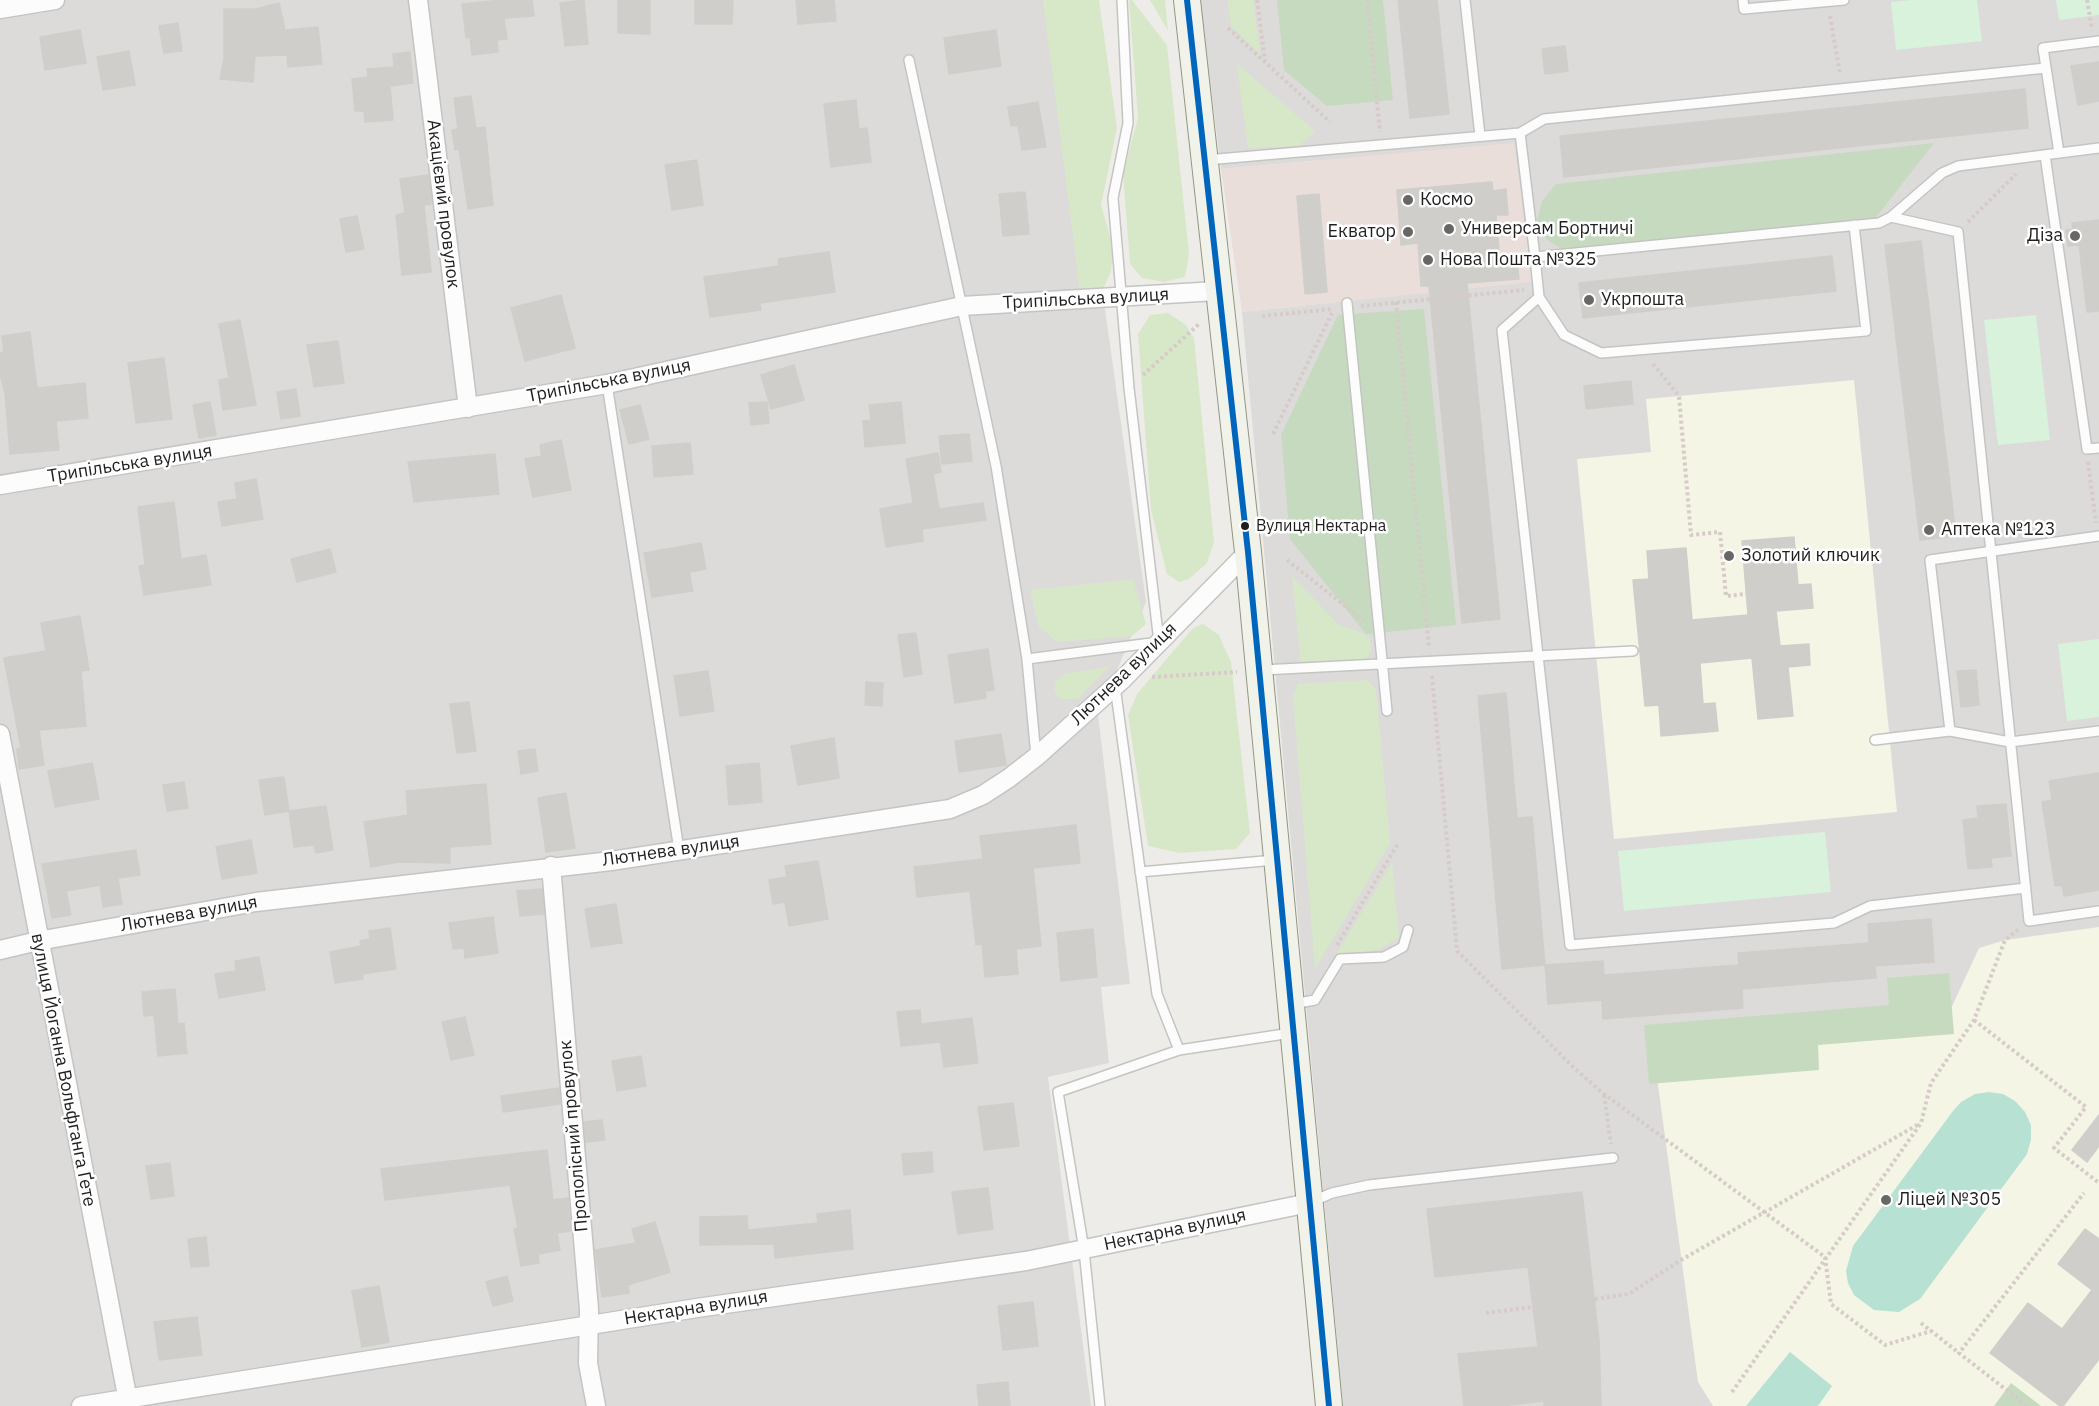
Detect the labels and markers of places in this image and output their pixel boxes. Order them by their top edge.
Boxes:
place label: Космо [1420,189,1473,211]
marker: Космо [1401,193,1415,207]
place label: Универсам Бортничі [1461,218,1634,240]
place label: Екватор [1328,221,1396,243]
marker: Универсам Бортничі [1442,222,1456,236]
marker: Екватор [1401,225,1415,239]
place label: Діза [2027,225,2063,247]
marker: Діза [2068,229,2082,243]
place label: Нова Пошта №325 [1440,249,1597,271]
marker: Нова Пошта №325 [1421,253,1435,267]
place label: Укрпошта [1601,289,1684,311]
marker: Укрпошта [1582,293,1596,307]
place label: Вулиця Нектарна [1256,516,1386,536]
place label: Аптека №123 [1941,519,2055,541]
marker: Вулиця Нектарна [1239,520,1251,532]
marker: Аптека №123 [1922,523,1936,537]
place label: Золотий ключик [1741,545,1880,567]
marker: Золотий ключик [1722,549,1736,563]
place label: Ліцей №305 [1898,1189,2001,1211]
marker: Ліцей №305 [1879,1193,1893,1207]

